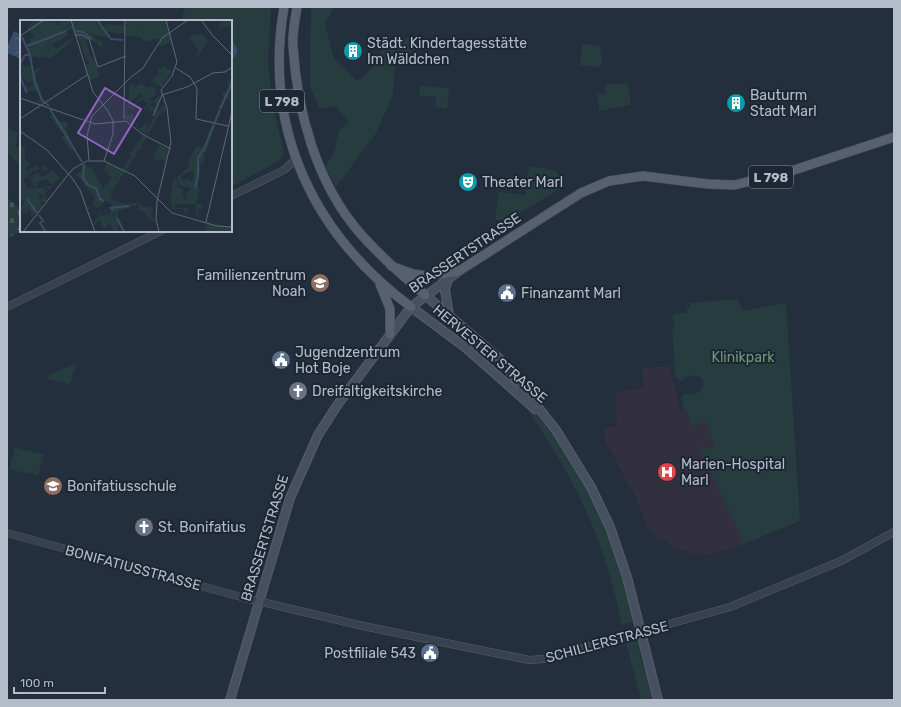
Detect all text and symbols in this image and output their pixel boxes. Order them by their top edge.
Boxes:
inset map [20,20,232,232]
place label: Städt. Kindertagesstätte Im Wäldchen [367,35,527,68]
building icon: Städt. Kindertagesstätte Im Wäldchen [342,40,364,62]
place label: Bauturm Stadt Marl [750,87,817,120]
road number: L 798 [260,90,304,112]
building icon: Bauturm Stadt Marl [725,92,747,114]
road number: L 798 [749,166,793,188]
theatre icon: Theater Marl [457,171,479,193]
place label: Theater Marl [482,174,563,191]
street label: BRASSERTSTRASSE [406,209,524,297]
place label: Familienzentrum Noah [197,267,306,300]
school or university icon: Familienzentrum Noah [309,272,331,294]
public building icon: Finanzamt Marl [496,282,518,304]
place label: Finanzamt Marl [521,285,621,302]
street label: HERVESTER STRASSE [429,301,551,407]
place label: Jugendzentrum Hot Boje [295,344,400,377]
public building icon: Jugendzentrum Hot Boje [270,349,292,371]
park label: Klinikpark [712,349,775,366]
church icon: Dreifaltigkeitskirche [287,380,309,402]
place label: Dreifaltigkeitskirche [312,383,442,400]
place label: Marien-Hospital Marl [681,456,785,489]
hospital icon: Marien-Hospital Marl [656,461,678,483]
street label: BRASSERTSTRASSE [238,473,292,603]
school or university icon: Bonifatiusschule [42,475,64,497]
place label: Bonifatiusschule [67,478,177,495]
church icon: St. Bonifatius [133,516,155,538]
place label: St. Bonifatius [158,519,246,536]
street label: BONIFATIUSSTRASSE [63,542,203,594]
street label: SCHILLERSTRASSE [544,617,670,667]
public building icon: Postfiliale 543 [419,642,441,664]
place label: Postfiliale 543 [324,645,416,662]
scale bar [14,669,105,695]
text: 100 m [20,676,54,690]

